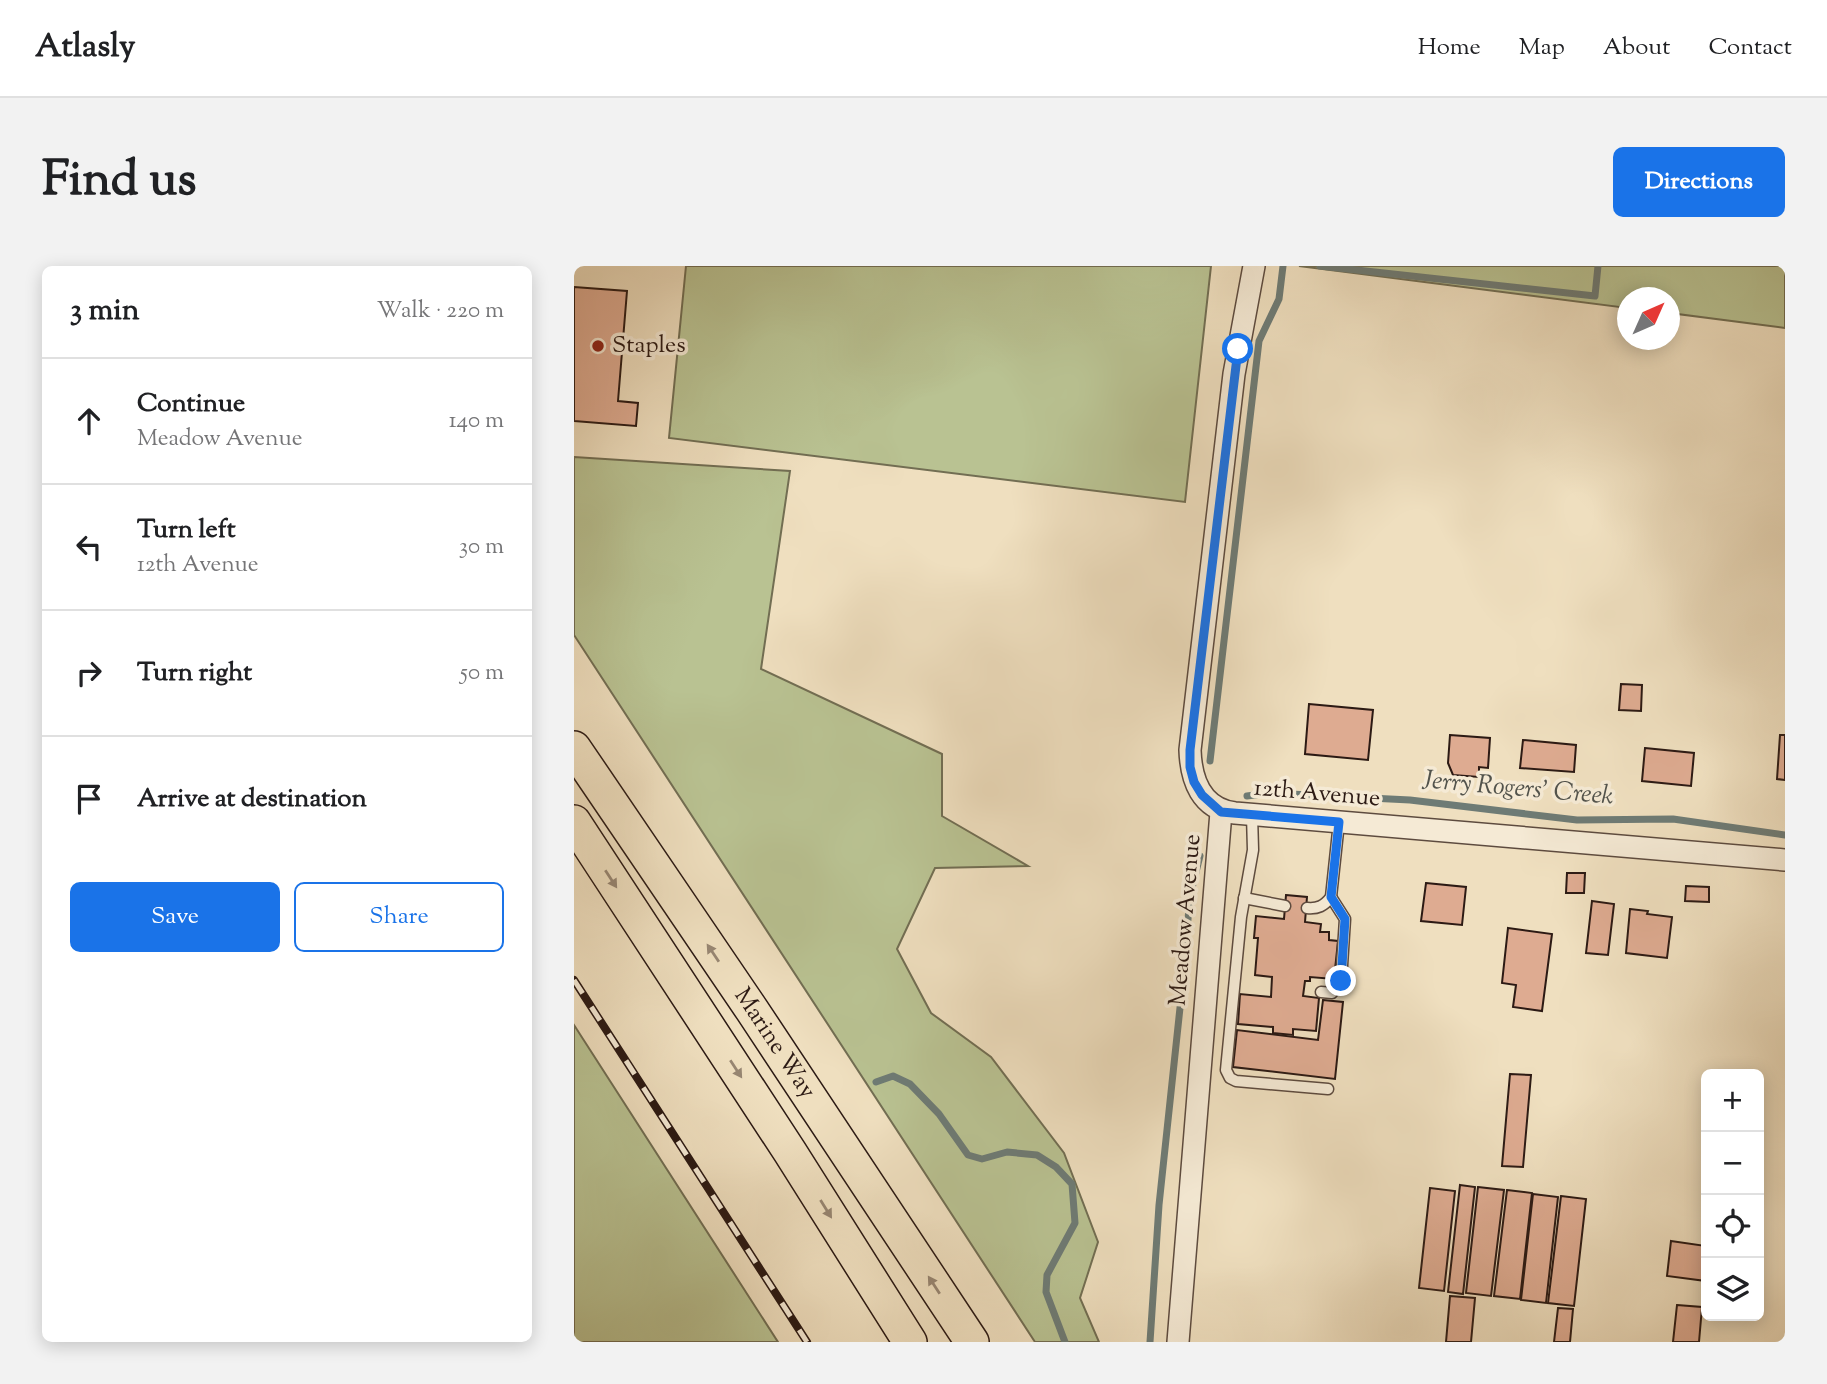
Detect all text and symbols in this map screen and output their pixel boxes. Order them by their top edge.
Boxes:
text: Atlasly [35,24,135,72]
text: Home [1418,31,1481,65]
text: Map [1519,31,1565,65]
text: About [1603,31,1670,65]
text: Contact [1708,31,1792,65]
text: Find us [42,147,196,217]
button: Directions [1613,147,1785,217]
north arrow [1617,287,1680,350]
text: 3 min [70,290,140,333]
text: Walk · 220 m [377,295,504,328]
place label: Staples [612,329,686,363]
route start [1222,333,1253,364]
marker: Staples [590,338,606,354]
text: Continue [137,386,245,423]
icon: ahead [70,402,108,440]
text: 140 m [449,405,504,438]
text: Meadow Avenue [137,423,302,456]
text: Turn left [137,512,236,549]
icon: left [70,528,108,566]
text: 30 m [459,531,504,564]
text: 12th Avenue [137,549,259,582]
icon: right [70,654,108,692]
text: Turn right [137,655,252,692]
text: 50 m [460,657,504,690]
water label: Jerry Rogers' Creek [1420,762,1615,816]
street label: 12th Avenue [1252,772,1382,816]
icon: arrive [70,780,108,818]
text: Arrive at destination [137,781,367,818]
street label: Meadow Avenue [1162,833,1210,1007]
one-way arrow [605,869,618,889]
button: Save [70,882,280,952]
button: Share [294,882,504,952]
one-way arrow [706,944,720,962]
route end [1325,965,1356,996]
street label: Marine Way [725,981,823,1106]
one-way arrow [729,1060,742,1079]
map controls [1701,1069,1764,1321]
button: + [1701,1069,1764,1132]
button: − [1701,1132,1764,1195]
button: locate [1701,1195,1764,1258]
one-way arrow [820,1200,833,1219]
button: layers [1701,1258,1764,1321]
one-way arrow [928,1275,941,1295]

